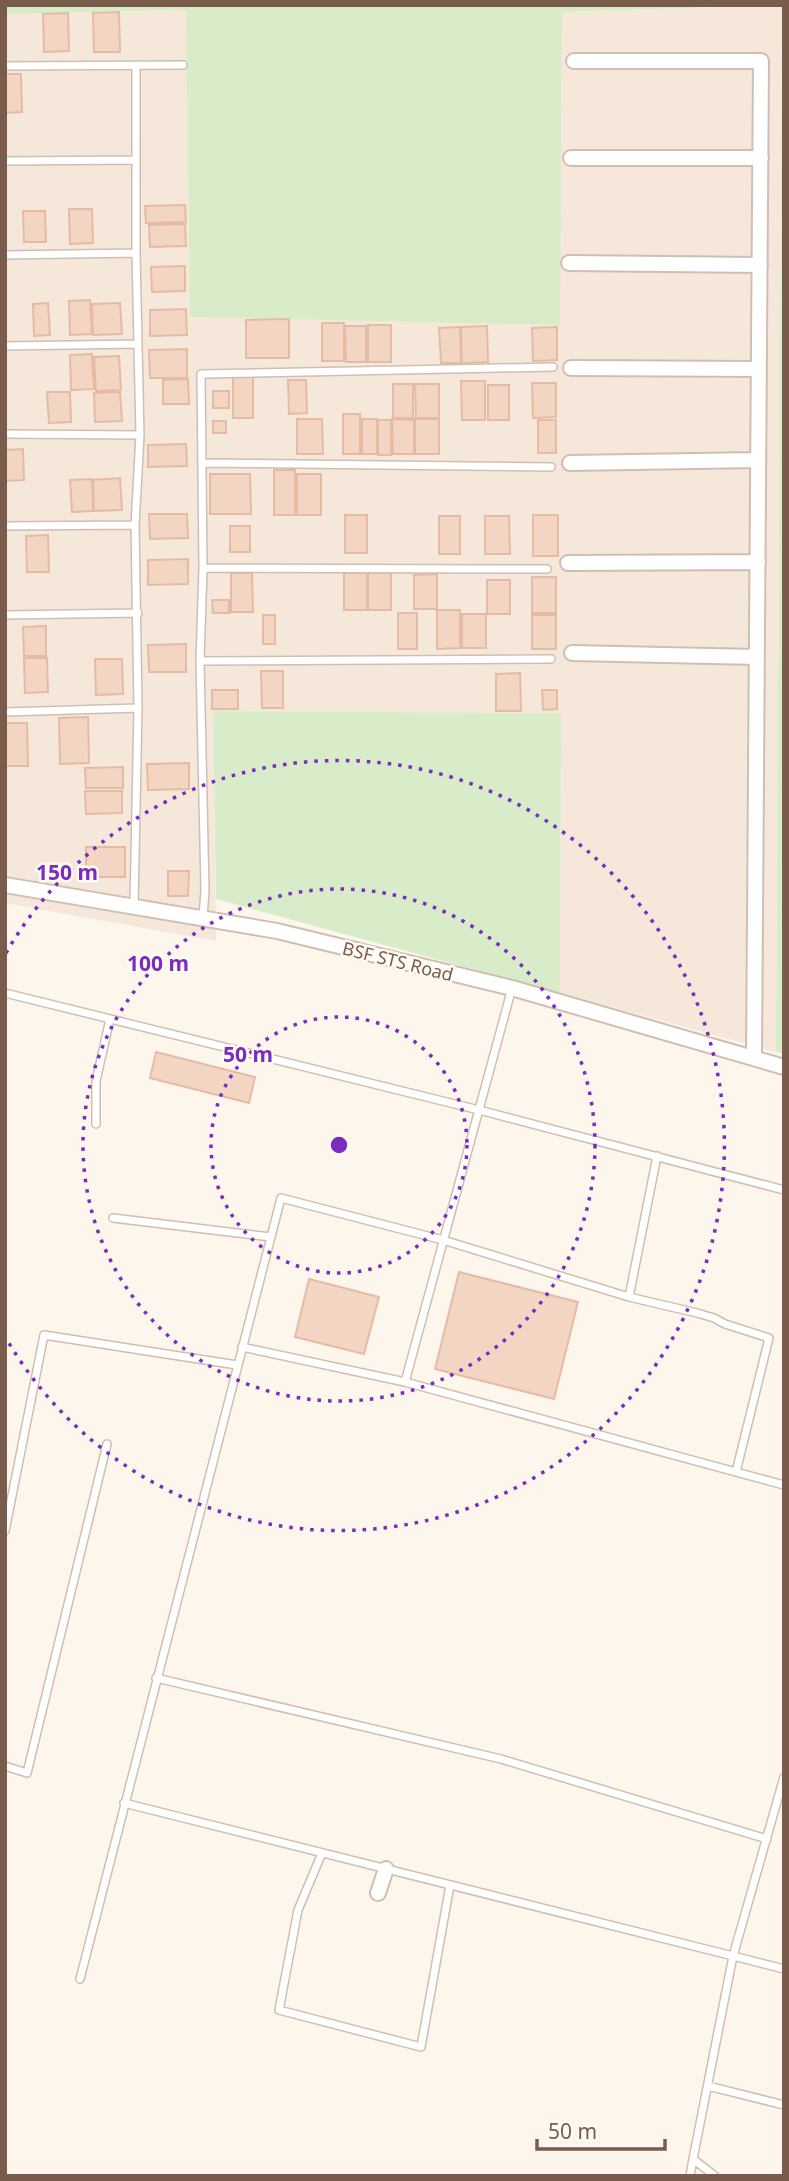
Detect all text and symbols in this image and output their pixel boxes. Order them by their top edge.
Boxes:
text: 150 m [36,858,98,886]
street label: BSF STS Road [340,936,456,986]
text: 100 m [127,949,189,977]
text: 50 m [223,1040,273,1068]
centre of rings [327,1133,351,1157]
scale bar [537,2108,665,2152]
text: 50 m [548,2117,597,2145]

